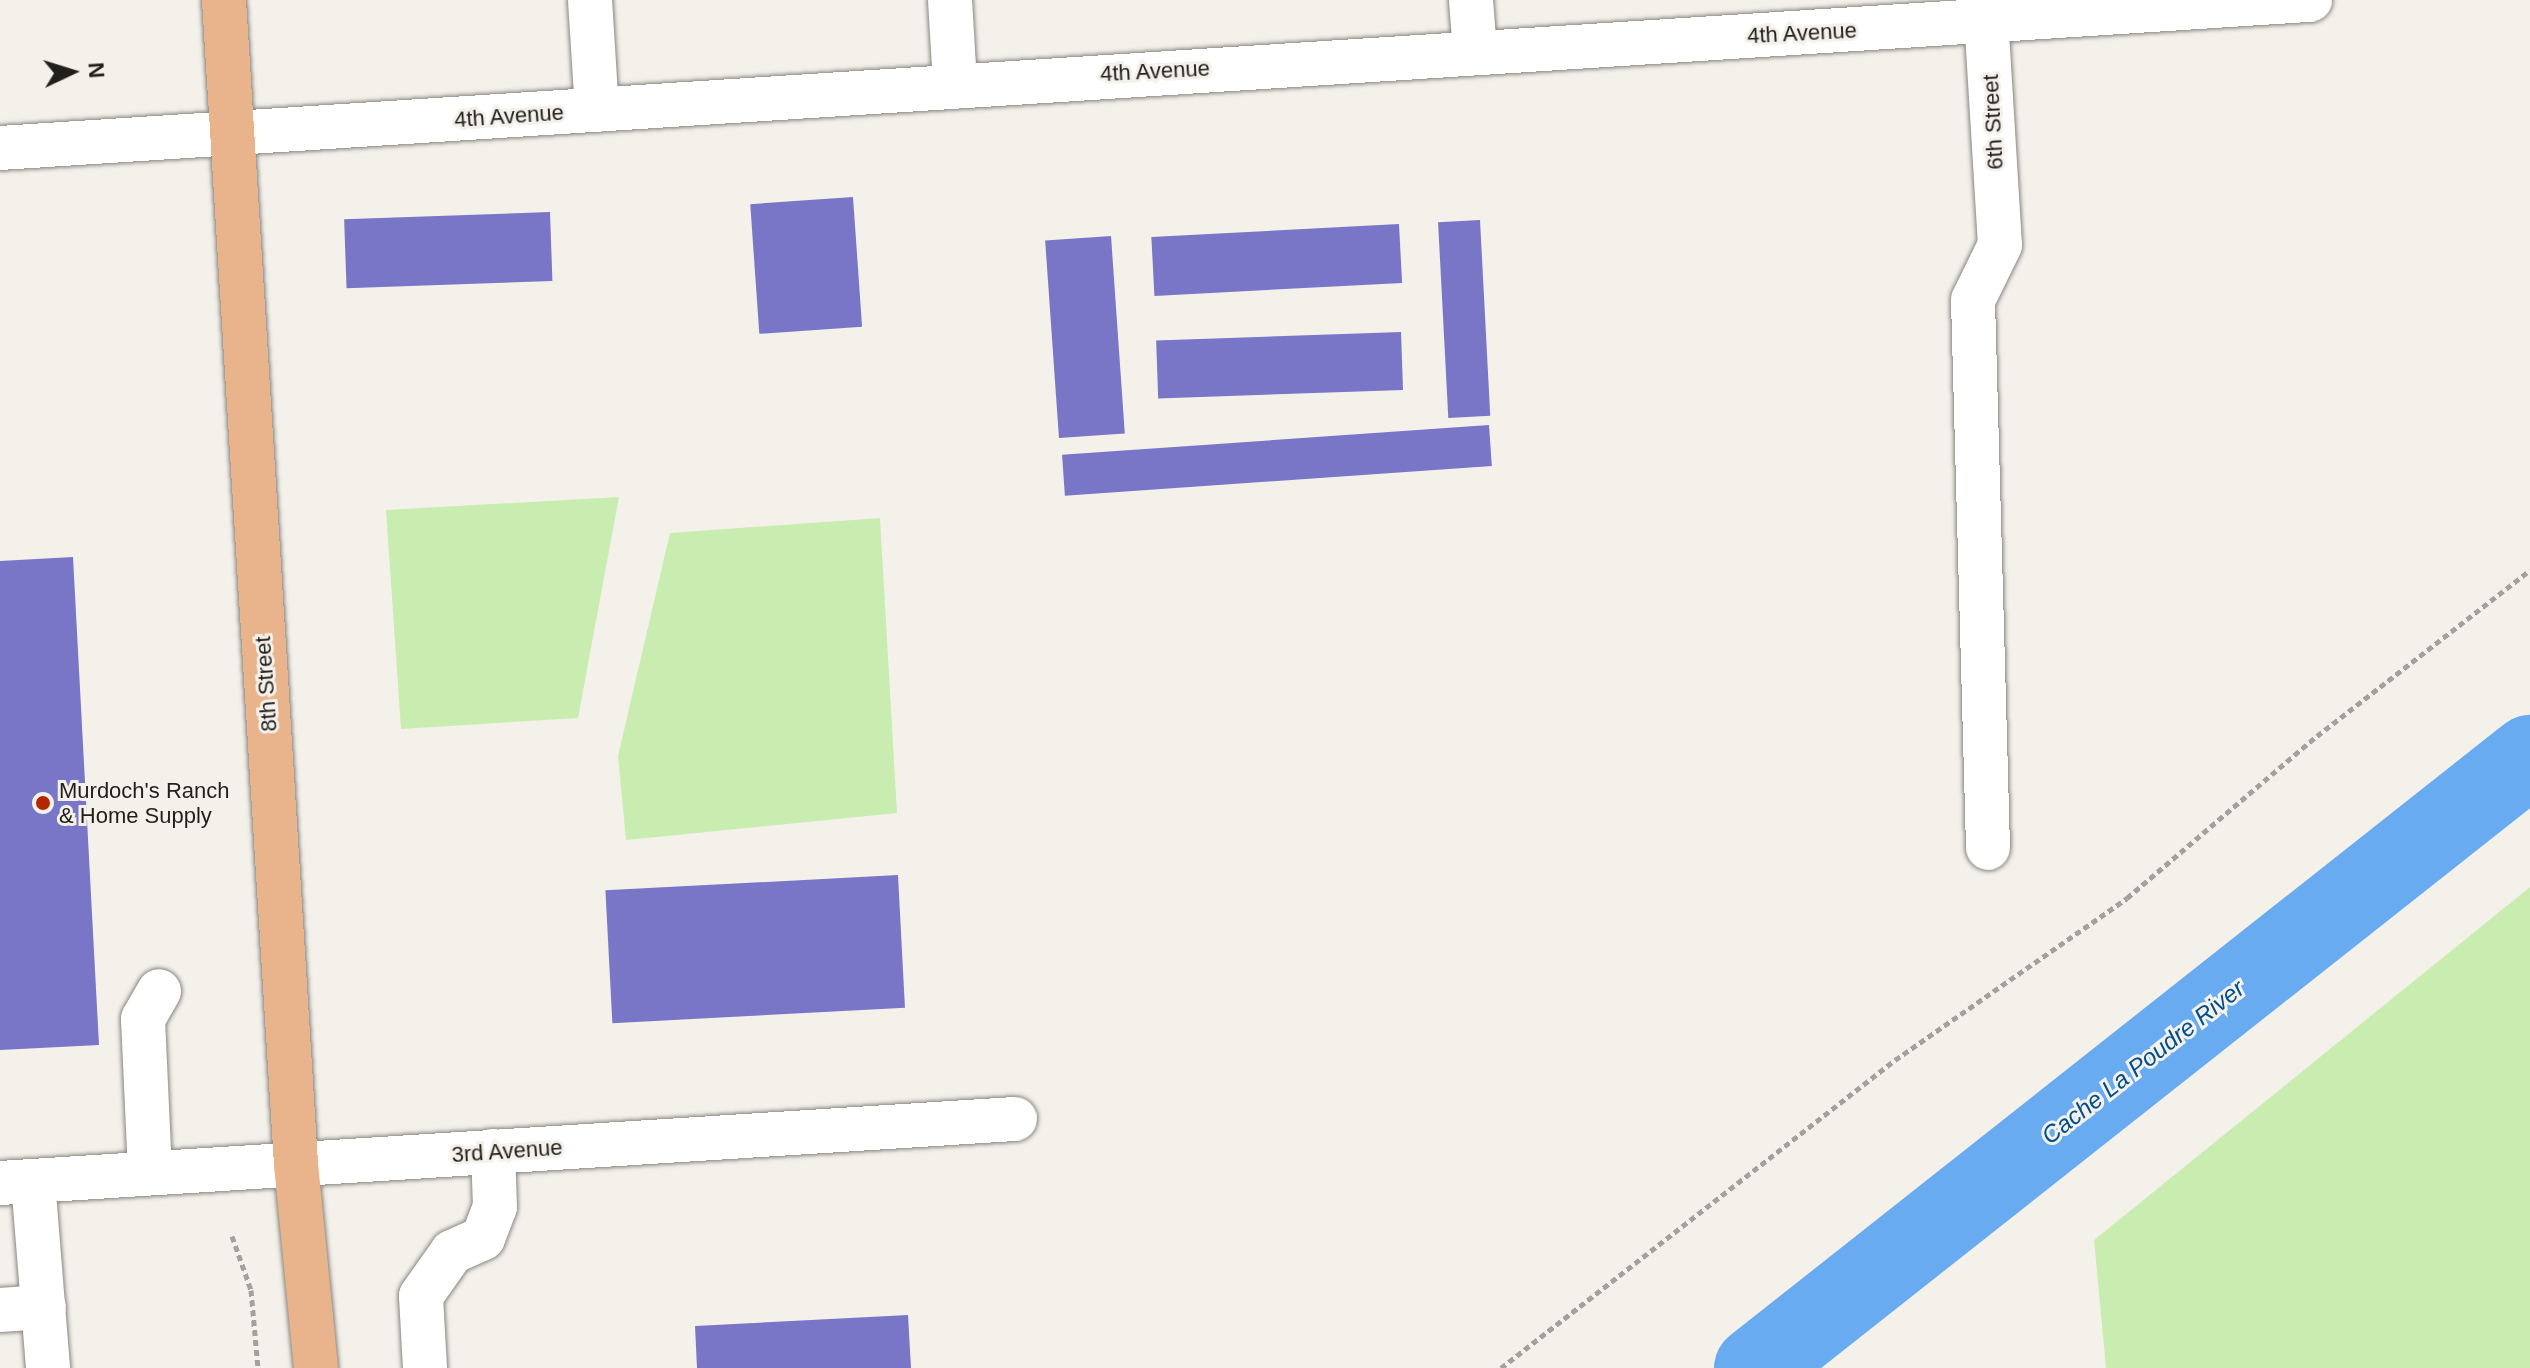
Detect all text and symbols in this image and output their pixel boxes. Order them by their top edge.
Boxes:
street label: 4th Avenue [1746,17,1858,49]
north arrow [32,32,112,112]
street label: 4th Avenue [1099,55,1211,87]
text: N [83,61,109,79]
street label: 6th Street [1977,74,2009,170]
street label: 4th Avenue [453,99,565,133]
street label: 8th Street [250,636,282,732]
place label: Murdoch's Ranch & Home Supply [59,777,230,828]
marker: Murdoch's Ranch & Home Supply [34,794,52,812]
water label: Cache La Poudre River [2036,974,2250,1150]
street label: 3rd Avenue [450,1134,564,1168]

